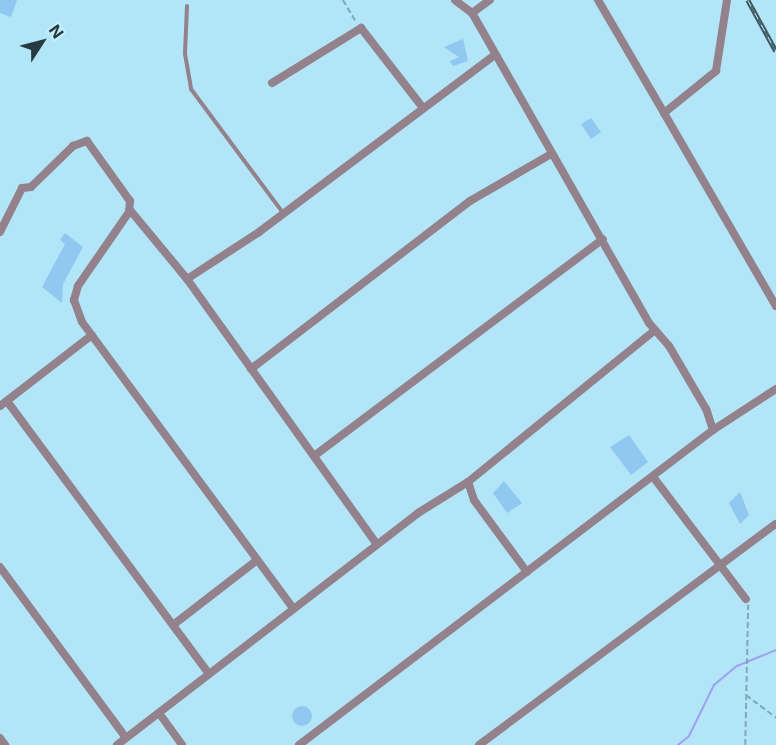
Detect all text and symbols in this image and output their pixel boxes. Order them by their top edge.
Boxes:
north arrow [12,12,72,72]
text: N [45,21,68,42]

